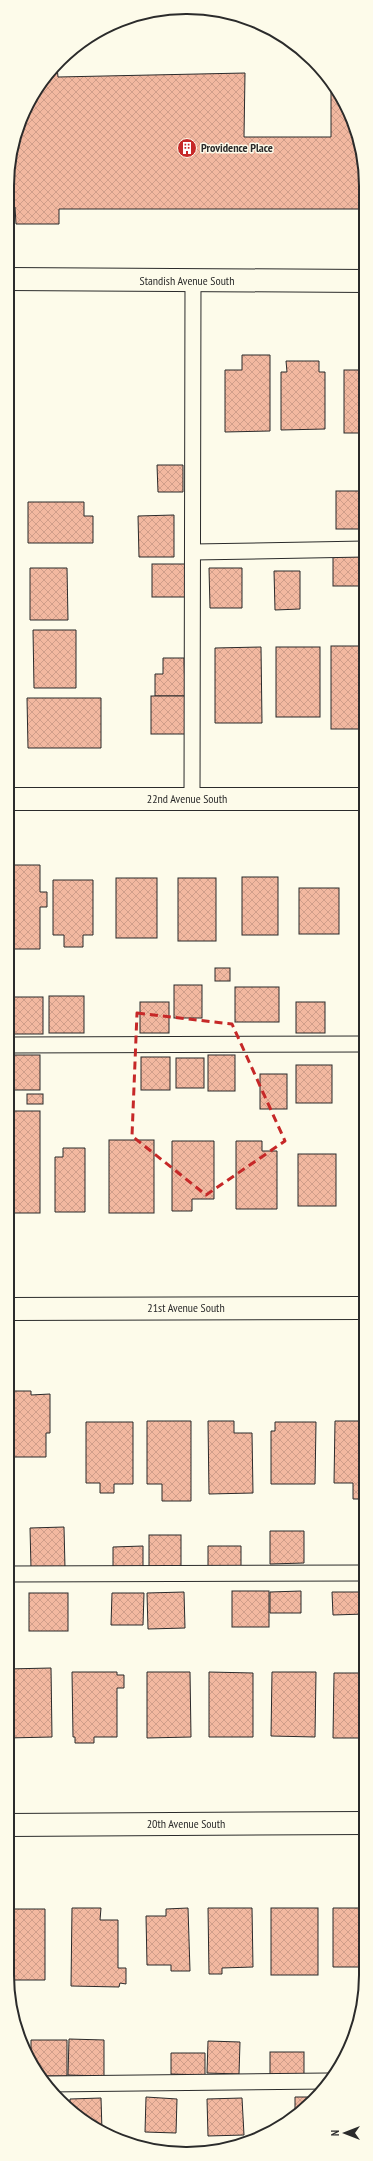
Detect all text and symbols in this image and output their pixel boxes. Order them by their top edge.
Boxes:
building icon: Providence Place [176,137,198,159]
place label: Providence Place [201,140,273,155]
street label: Standish Avenue South [140,273,234,288]
street label: 22nd Avenue South [147,791,227,806]
street label: 21st Avenue South [147,1300,225,1315]
street label: 20th Avenue South [147,1816,225,1831]
north arrow [325,2113,365,2153]
text: N [328,2130,342,2136]

